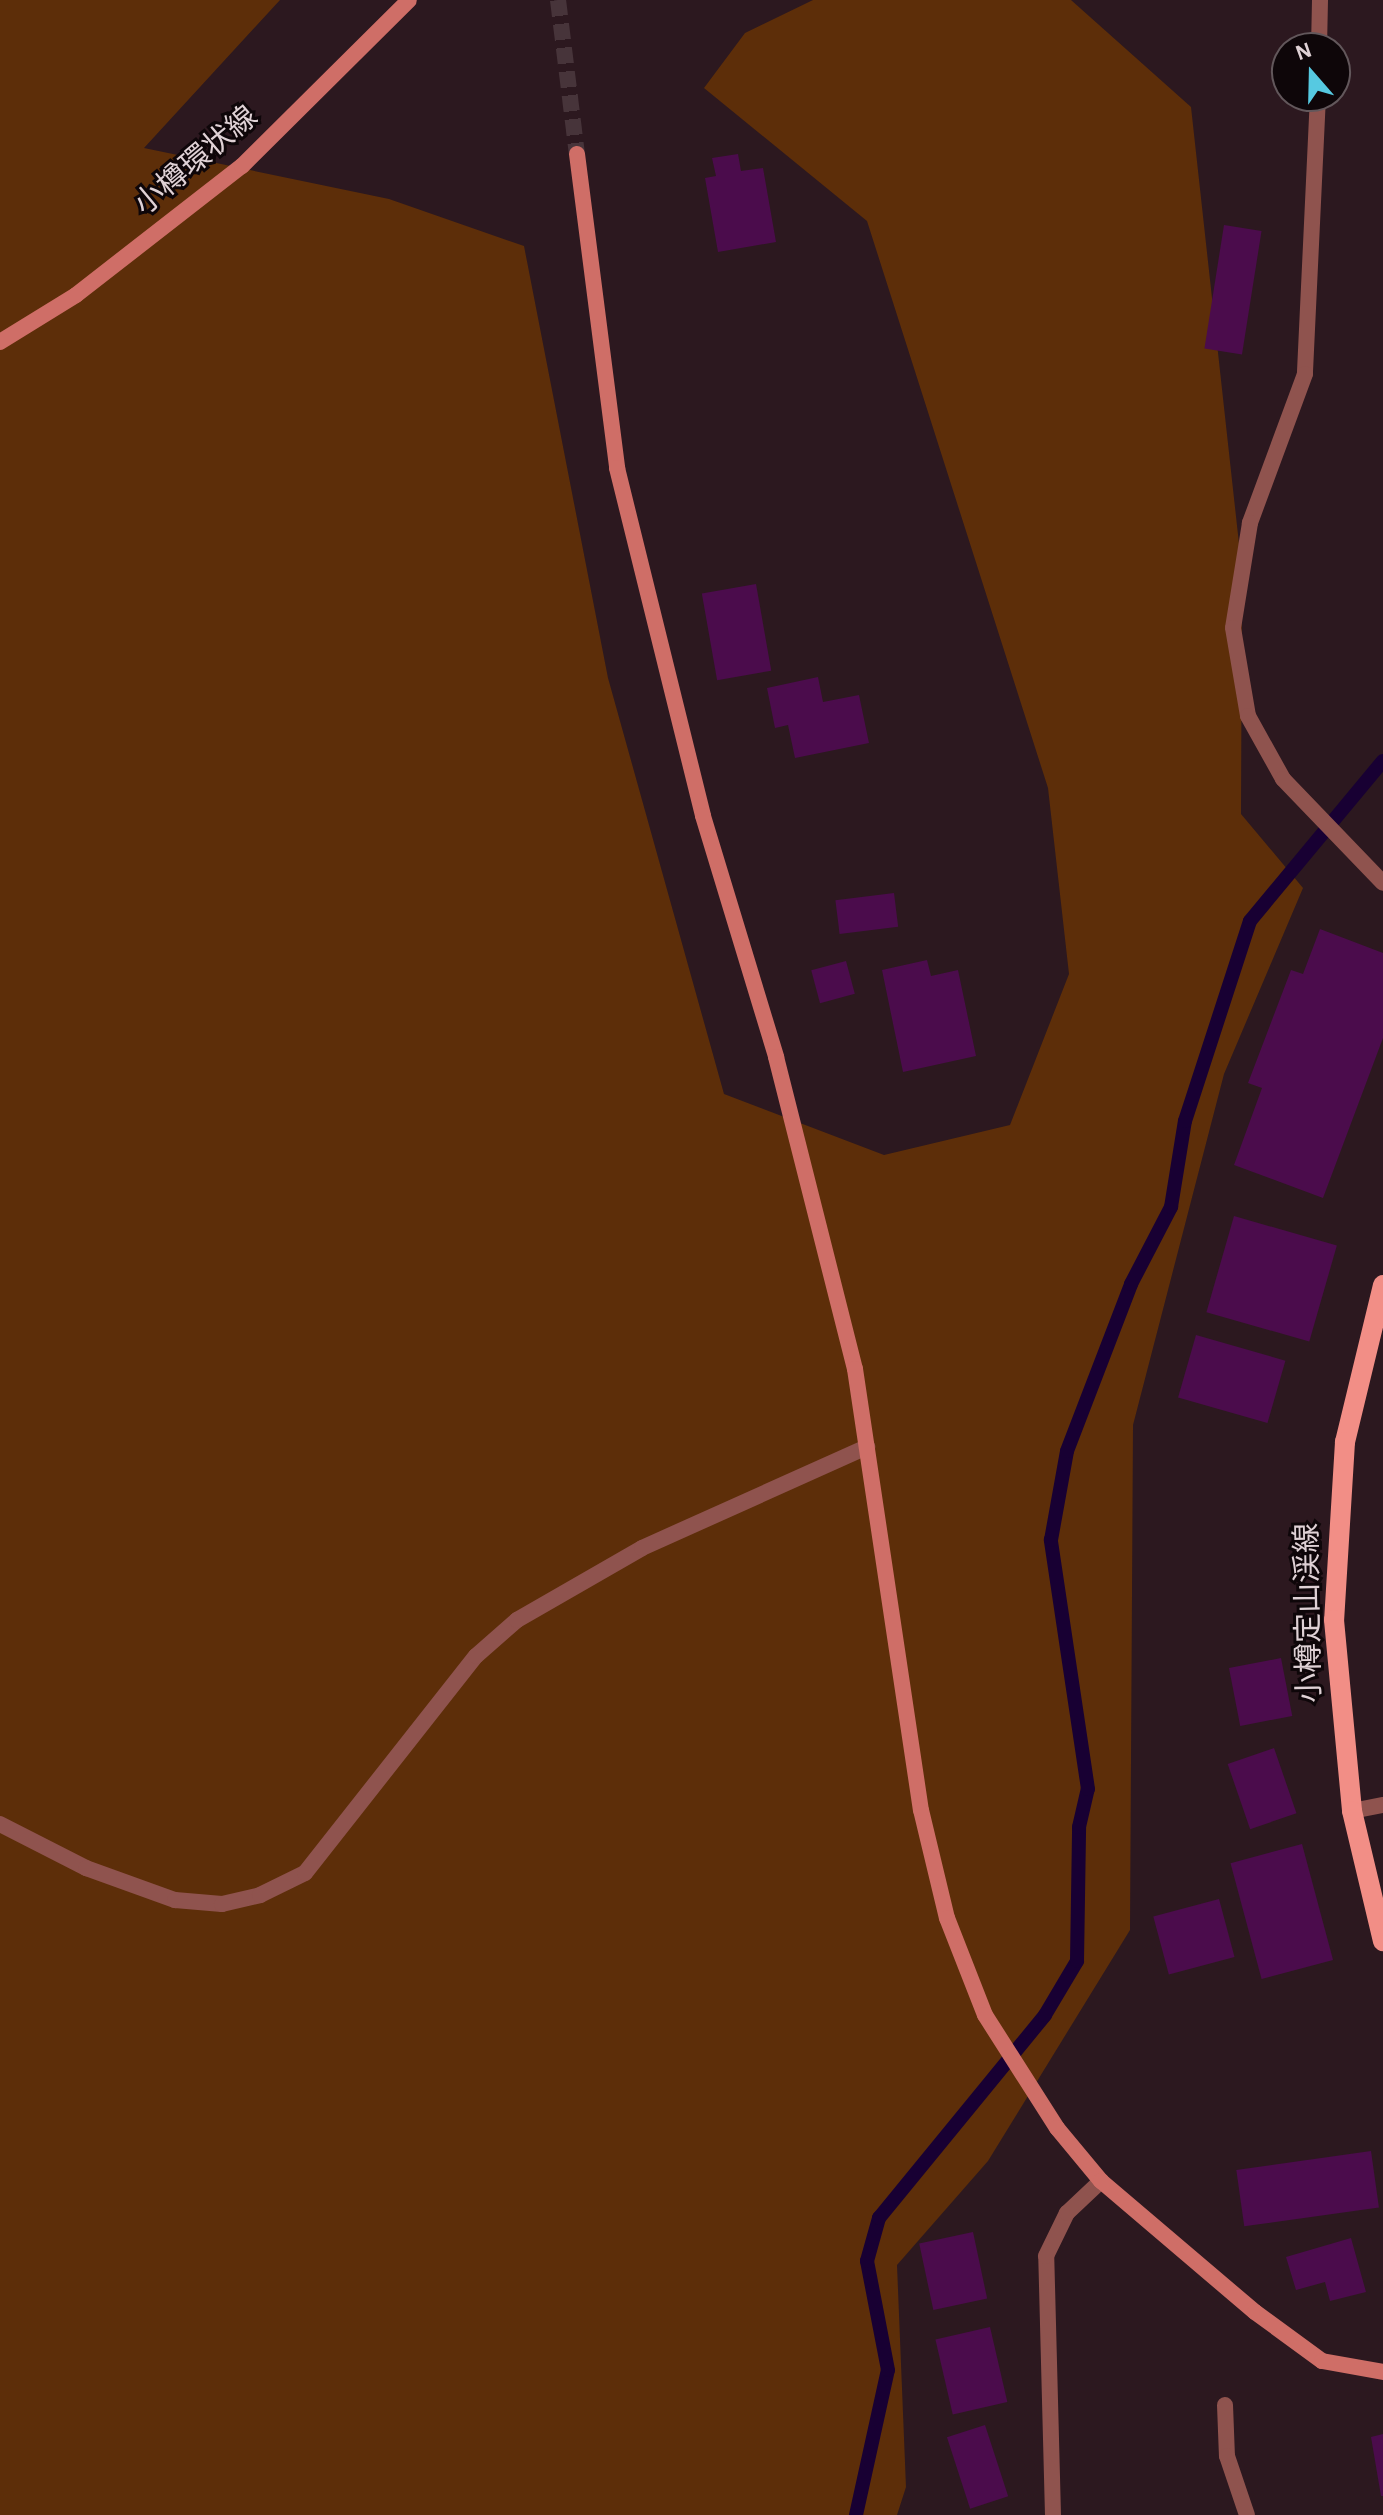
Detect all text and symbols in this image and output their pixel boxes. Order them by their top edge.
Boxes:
north arrow [1271,32,1351,112]
text: N [1293,38,1314,64]
street label: 小樽環状線 [127,99,265,223]
street label: 小樽定山渓線 [1289,1523,1329,1703]

